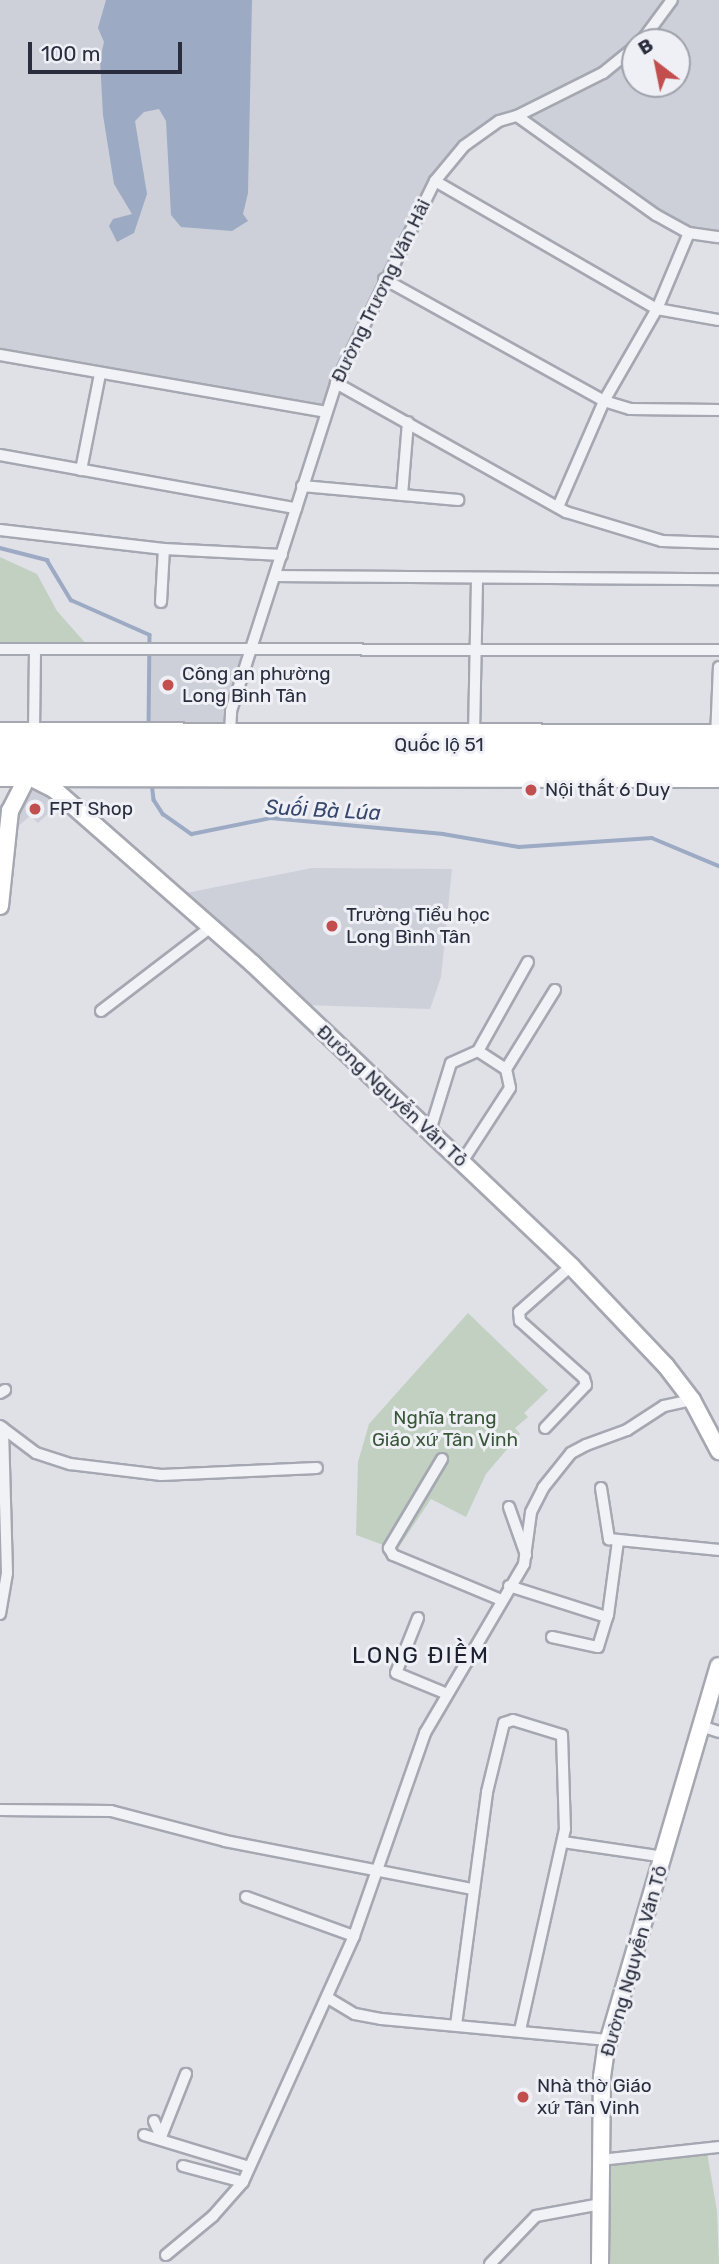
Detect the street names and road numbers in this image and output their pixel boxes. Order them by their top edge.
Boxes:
street label: Đường Trương Văn Hải [326,195,436,387]
street label: Quốc lộ 51 [394,734,484,756]
street label: Đường Nguyễn Văn Tỏ [312,1020,472,1172]
street label: Đường Nguyễn Văn Tỏ [596,1862,672,2060]

